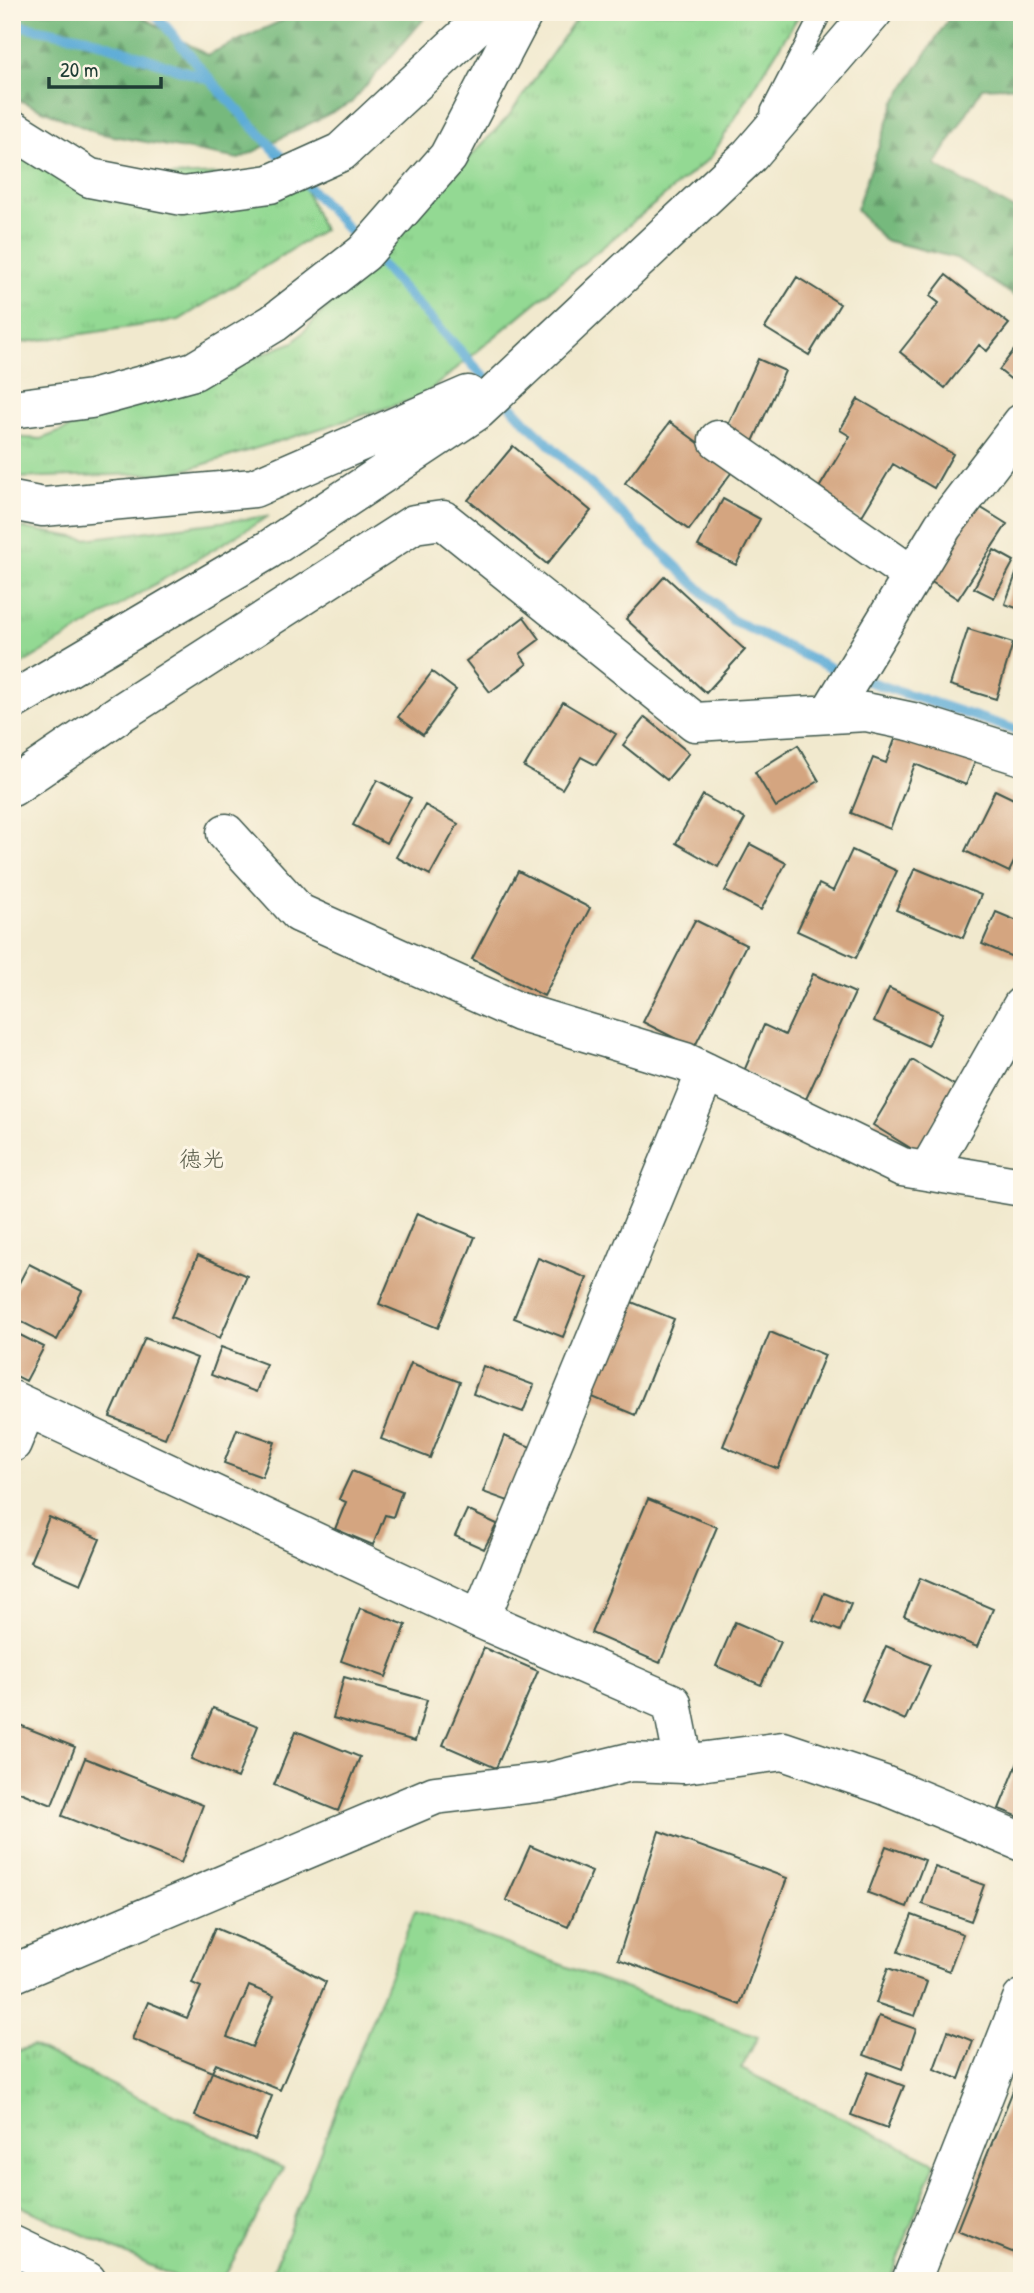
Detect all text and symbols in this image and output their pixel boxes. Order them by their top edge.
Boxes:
scale bar [49,46,161,90]
text: 20 m [60,55,98,84]
district label: 徳光 [179,1143,225,1174]

